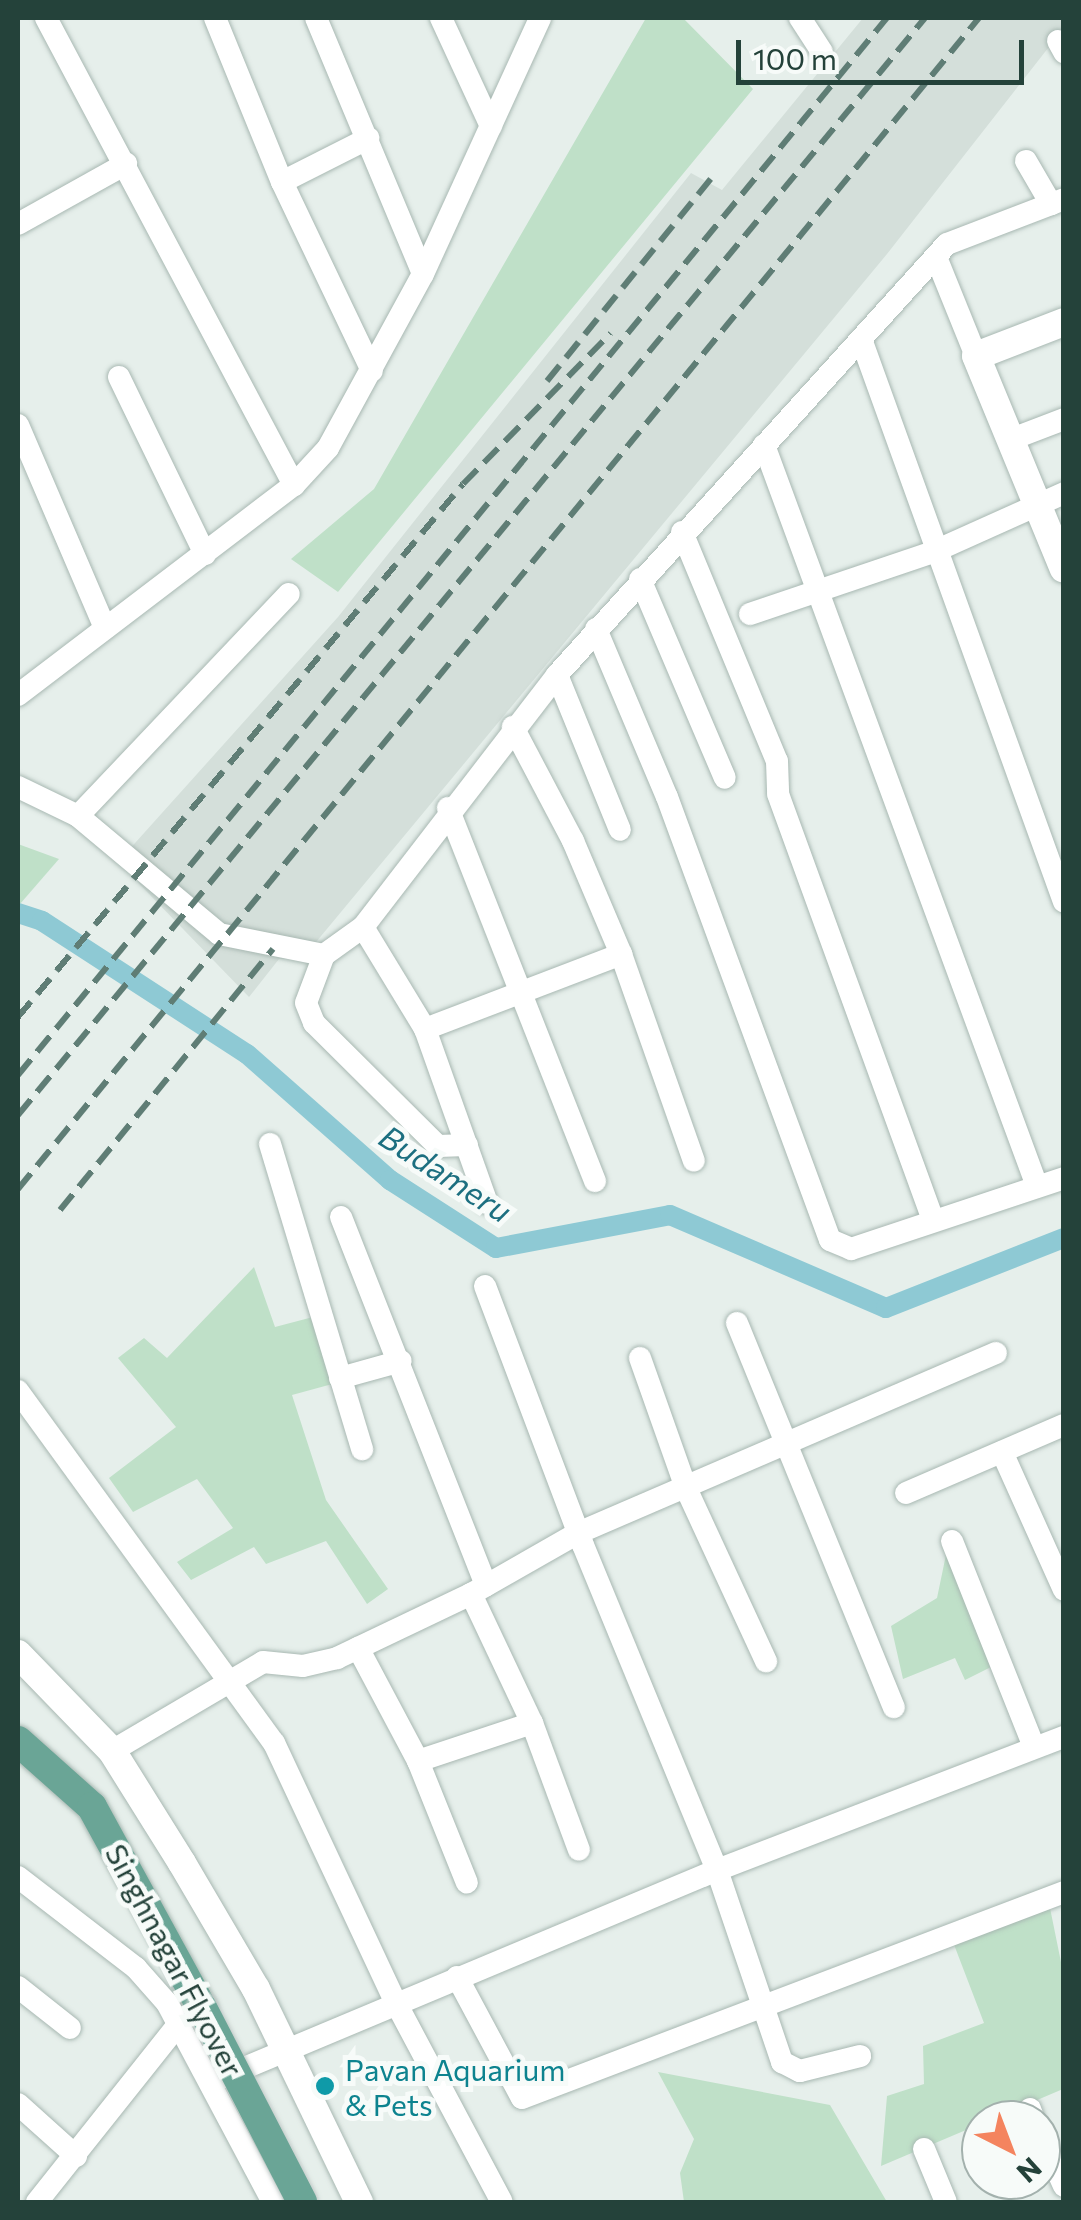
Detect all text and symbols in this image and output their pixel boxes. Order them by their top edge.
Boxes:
scale bar [741,20,1028,82]
text: 100 m [753,39,837,76]
water label: Budameru [373,1116,519,1230]
street label: Singhnagar Flyover [99,1838,251,2082]
place label: Pavan Aquarium & Pets [345,2051,566,2122]
marker: Pavan Aquarium & Pets [314,2075,336,2097]
north arrow [961,2100,1061,2200]
text: N [1011,2151,1049,2190]

